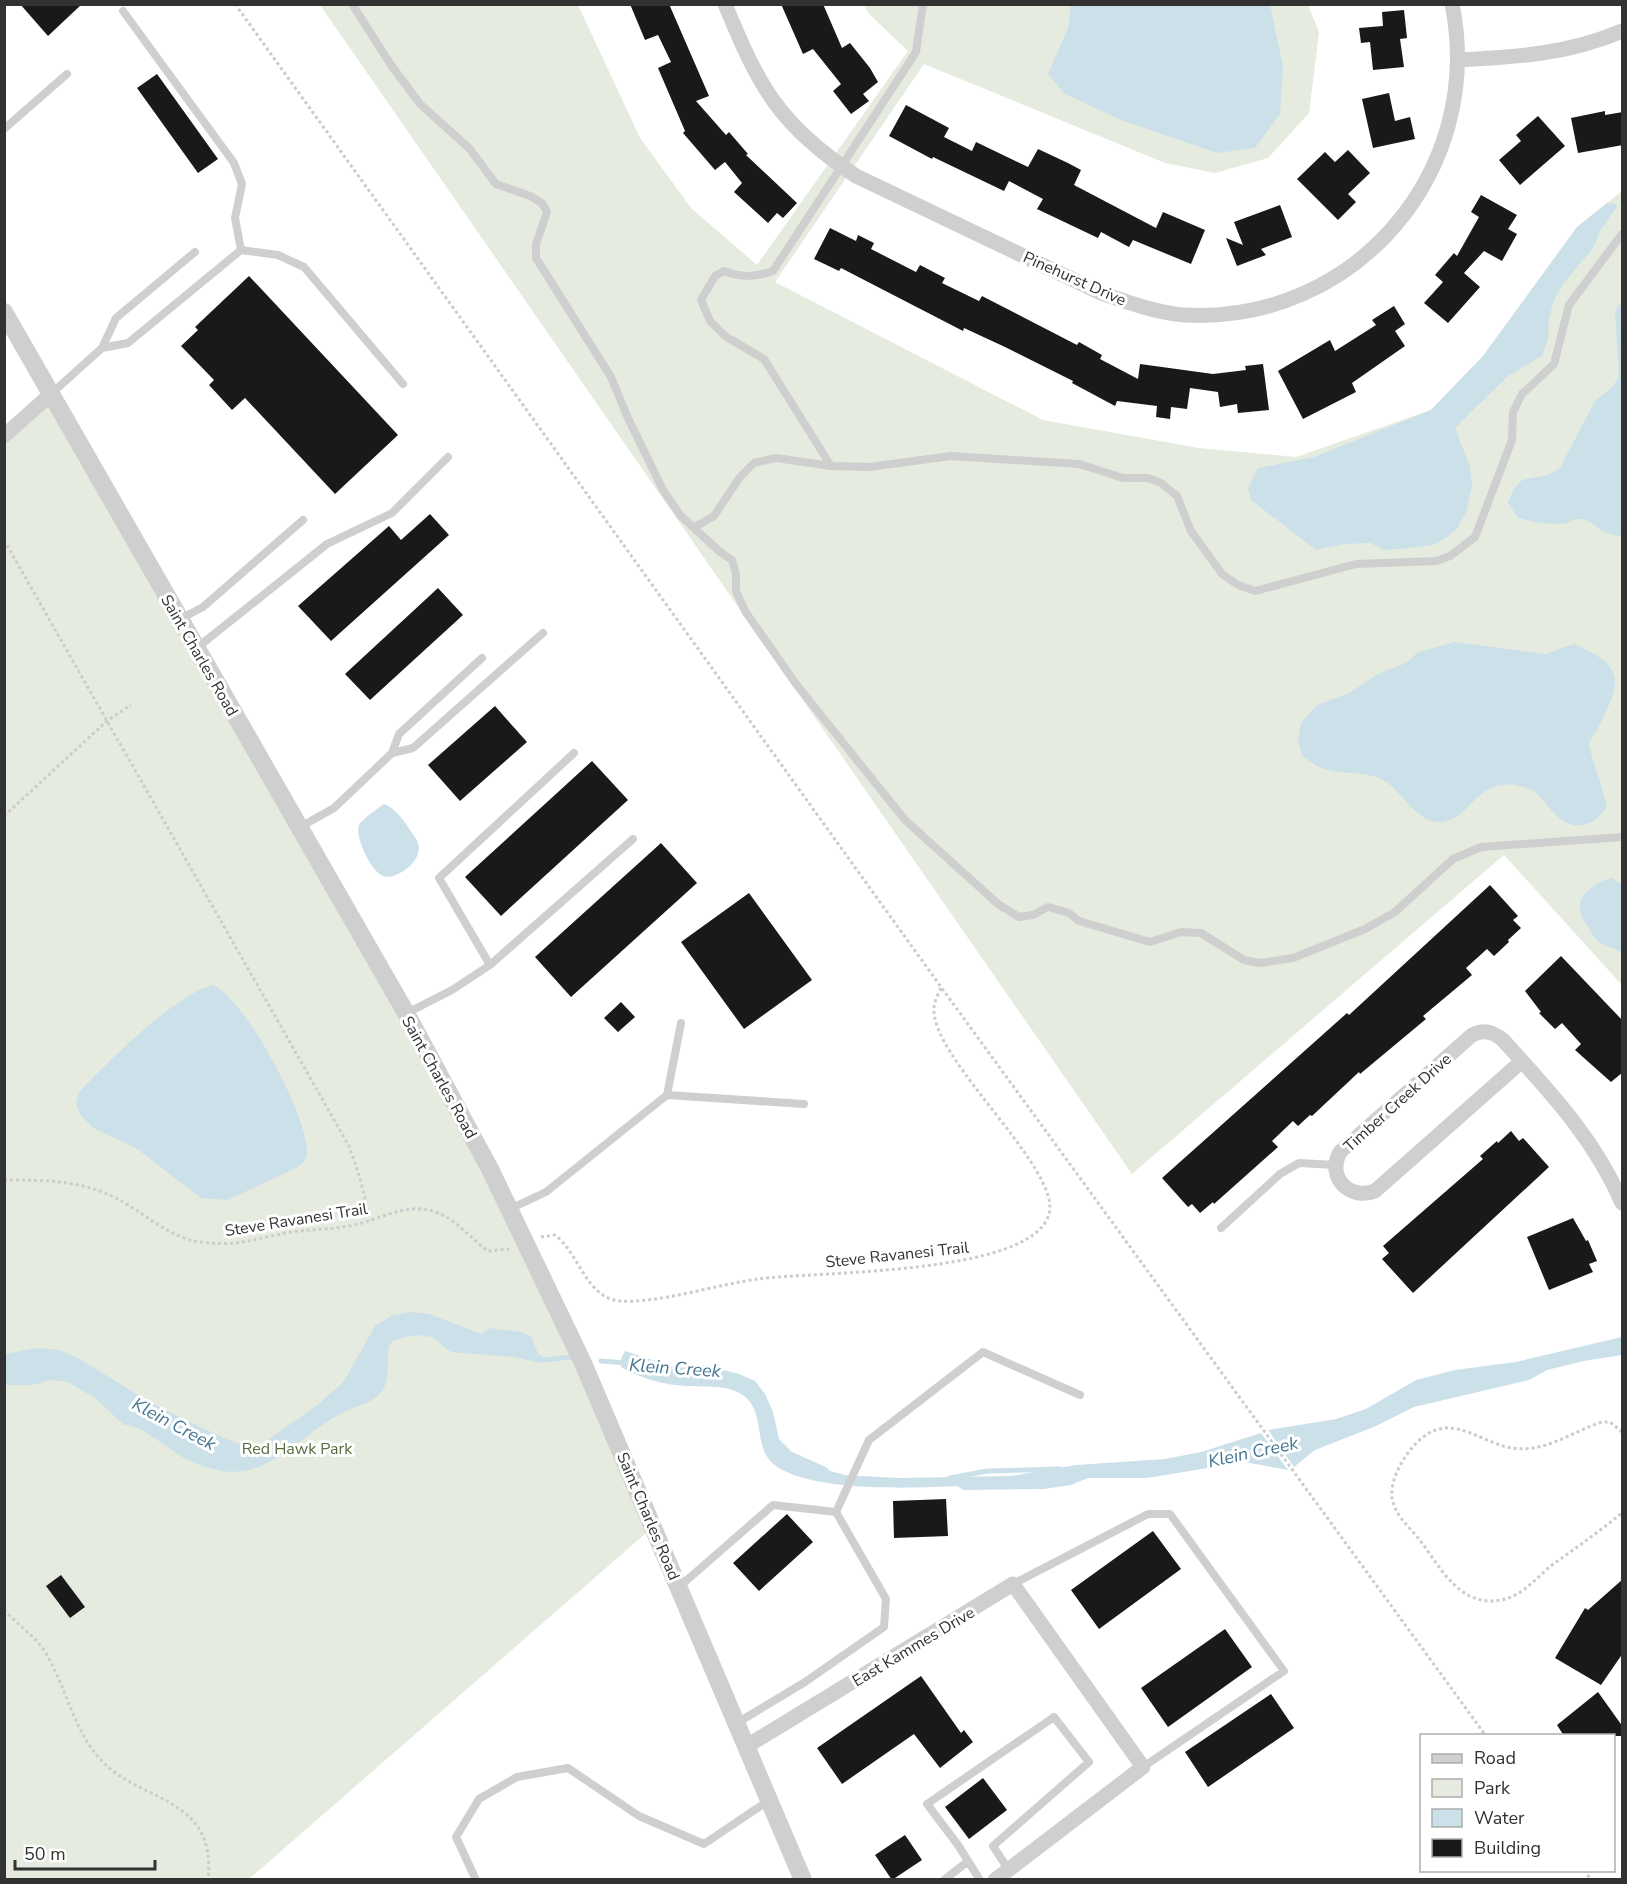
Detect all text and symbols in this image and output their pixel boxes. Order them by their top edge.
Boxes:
street label: Pinehurst Drive [1020,246,1130,311]
street label: Saint Charles Road [155,591,243,720]
street label: Saint Charles Road [396,1012,482,1143]
street label: Timber Creek Drive [1339,1048,1456,1157]
street label: Steve Ravanesi Trail [223,1198,369,1242]
street label: Steve Ravanesi Trail [824,1236,970,1273]
water label: Klein Creek [628,1353,723,1383]
water label: Klein Creek [128,1392,221,1457]
water label: Klein Creek [1206,1431,1301,1473]
park label: Red Hawk Park [242,1438,353,1460]
street label: Saint Charles Road [611,1449,685,1584]
street label: East Kammes Drive [848,1602,979,1692]
legend [1420,1734,1615,1872]
text: Road [1474,1746,1516,1770]
text: Park [1474,1776,1511,1800]
text: Water [1474,1806,1525,1830]
scale bar [15,1833,154,1871]
text: Building [1474,1836,1541,1860]
text: 50 m [24,1842,66,1866]

